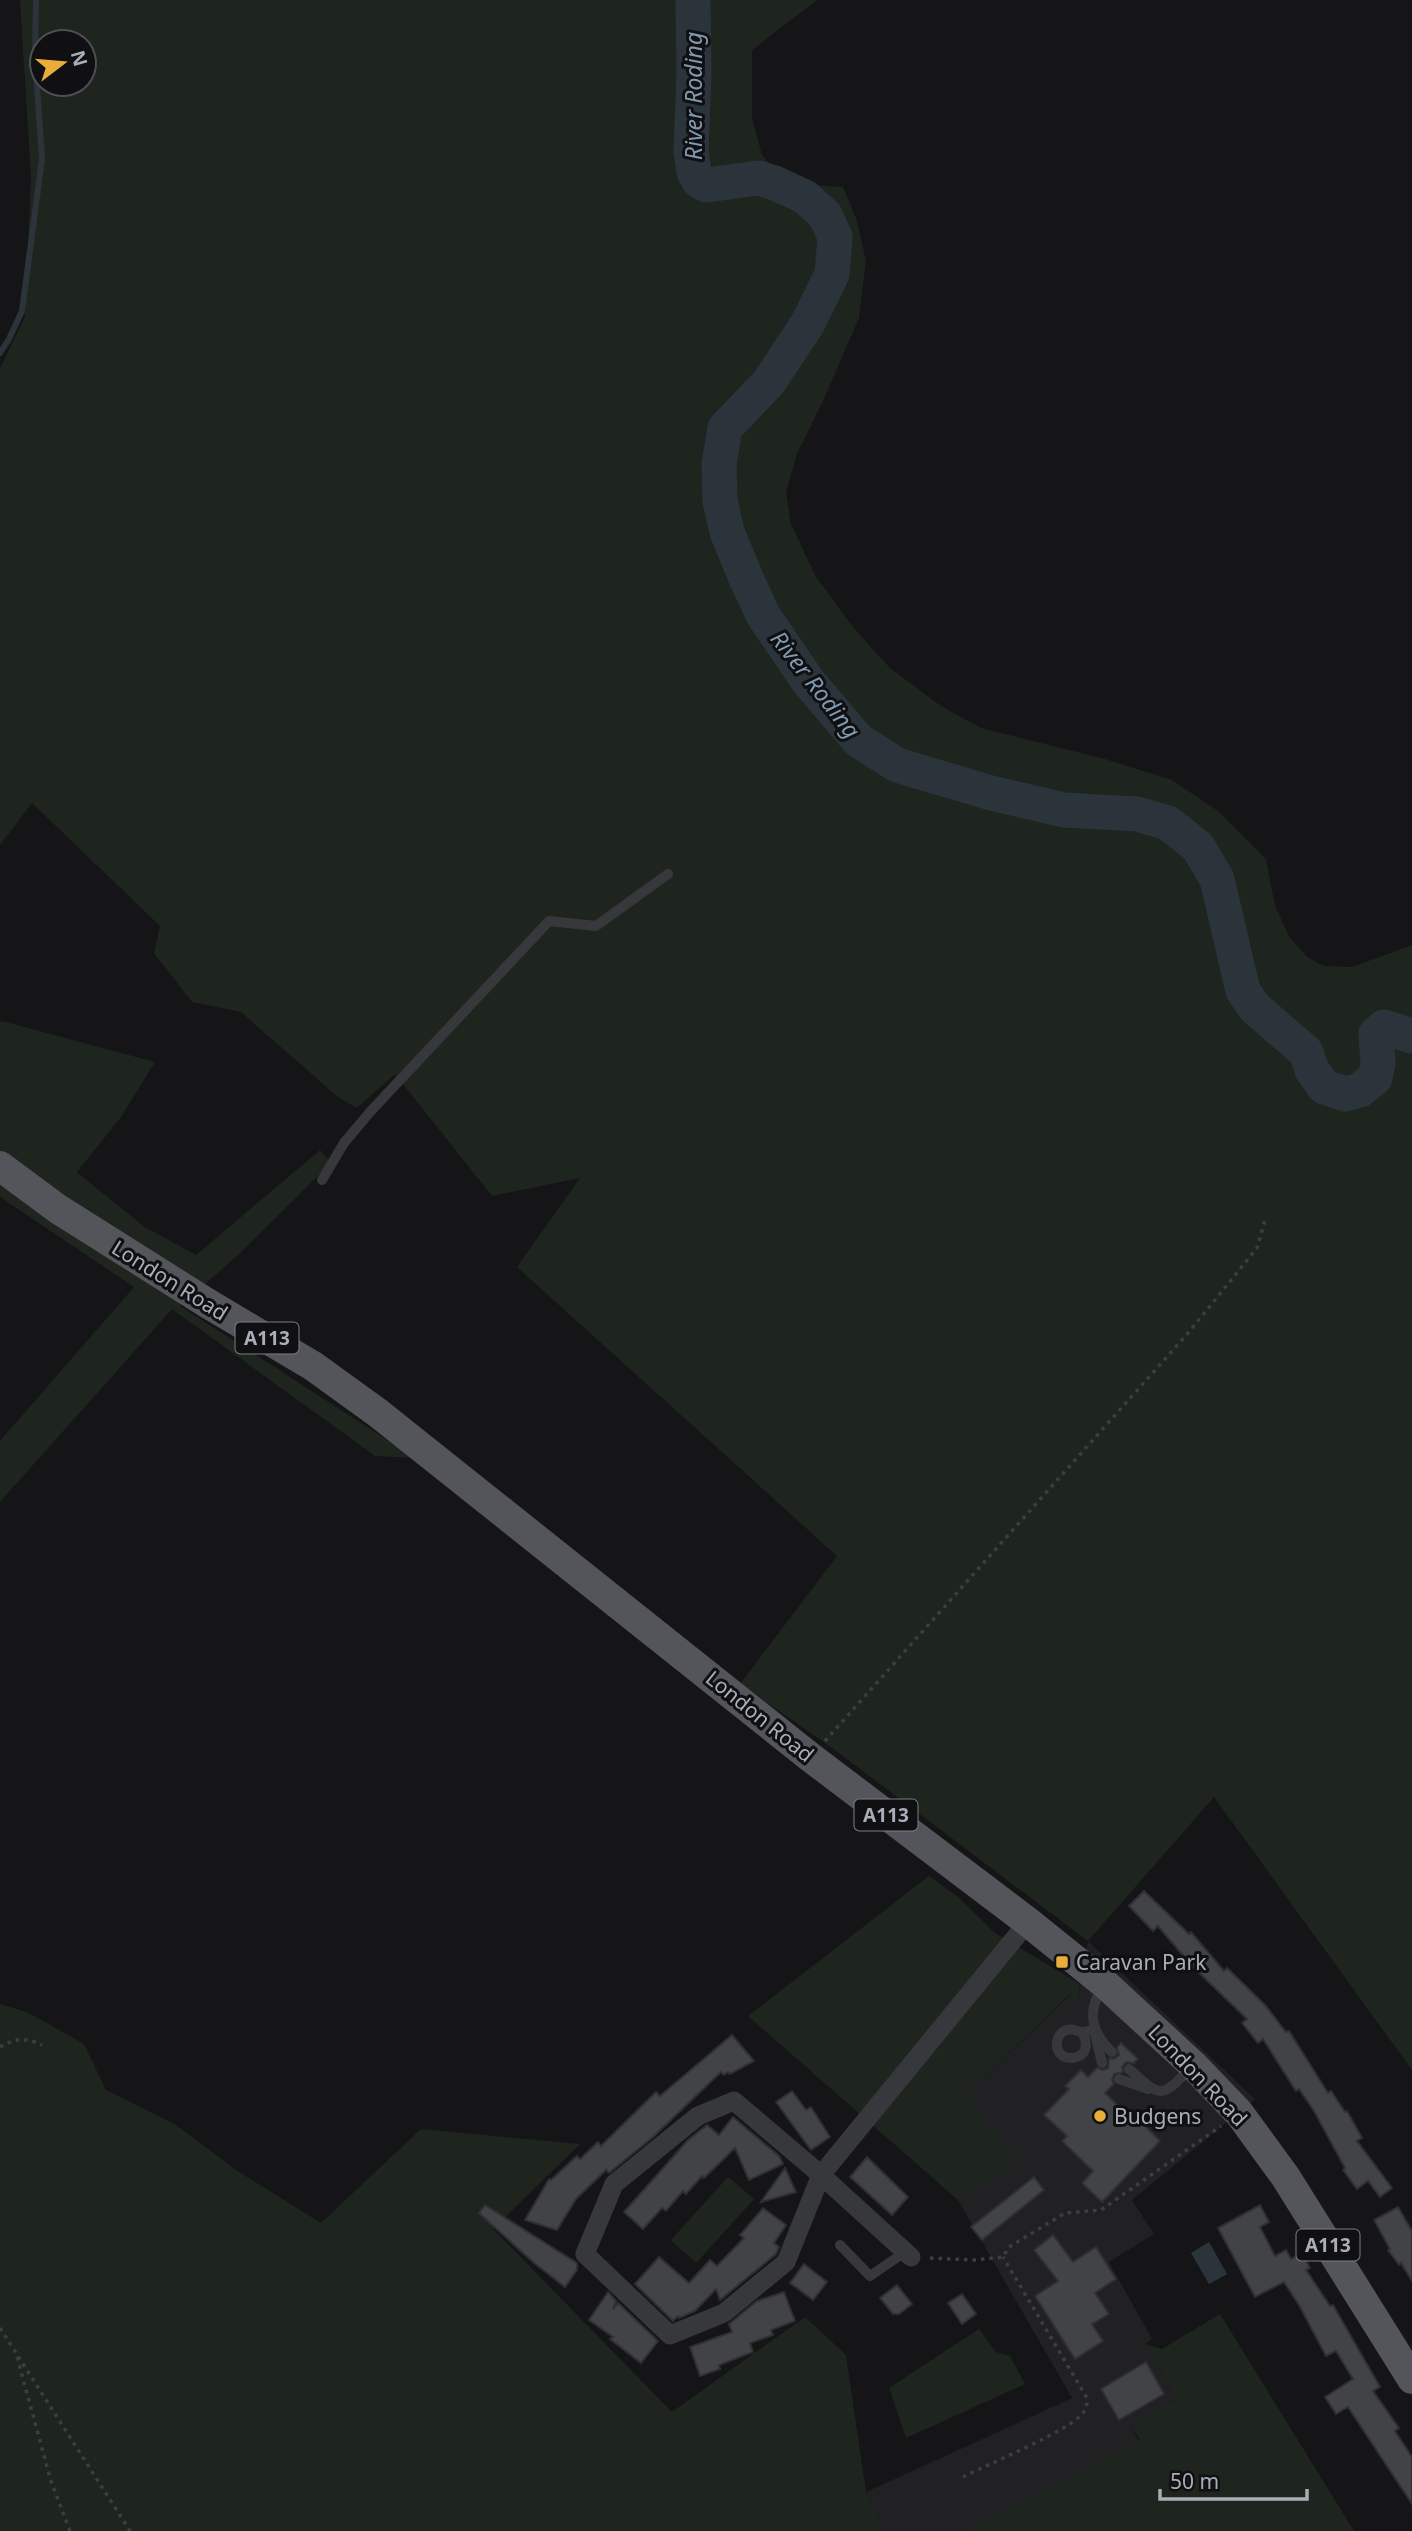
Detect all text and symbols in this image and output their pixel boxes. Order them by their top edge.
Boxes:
north arrow [28,28,98,98]
water label: River Roding [677,32,709,160]
text: N [65,47,94,69]
water label: River Roding [764,624,868,744]
street label: London Road [107,1233,233,1327]
road number: A113 [236,1322,298,1354]
street label: London Road [700,1664,820,1768]
road number: A113 [854,1800,917,1830]
place label: Caravan Park [1076,1948,1207,1976]
marker: Caravan Park [1054,1954,1070,1970]
street label: London Road [1142,2018,1254,2132]
place label: Budgens [1114,2102,1201,2130]
marker: Budgens [1092,2108,1108,2124]
road number: A113 [1296,2230,1360,2260]
scale bar [1160,2458,1307,2502]
text: 50 m [1170,2467,1219,2495]

